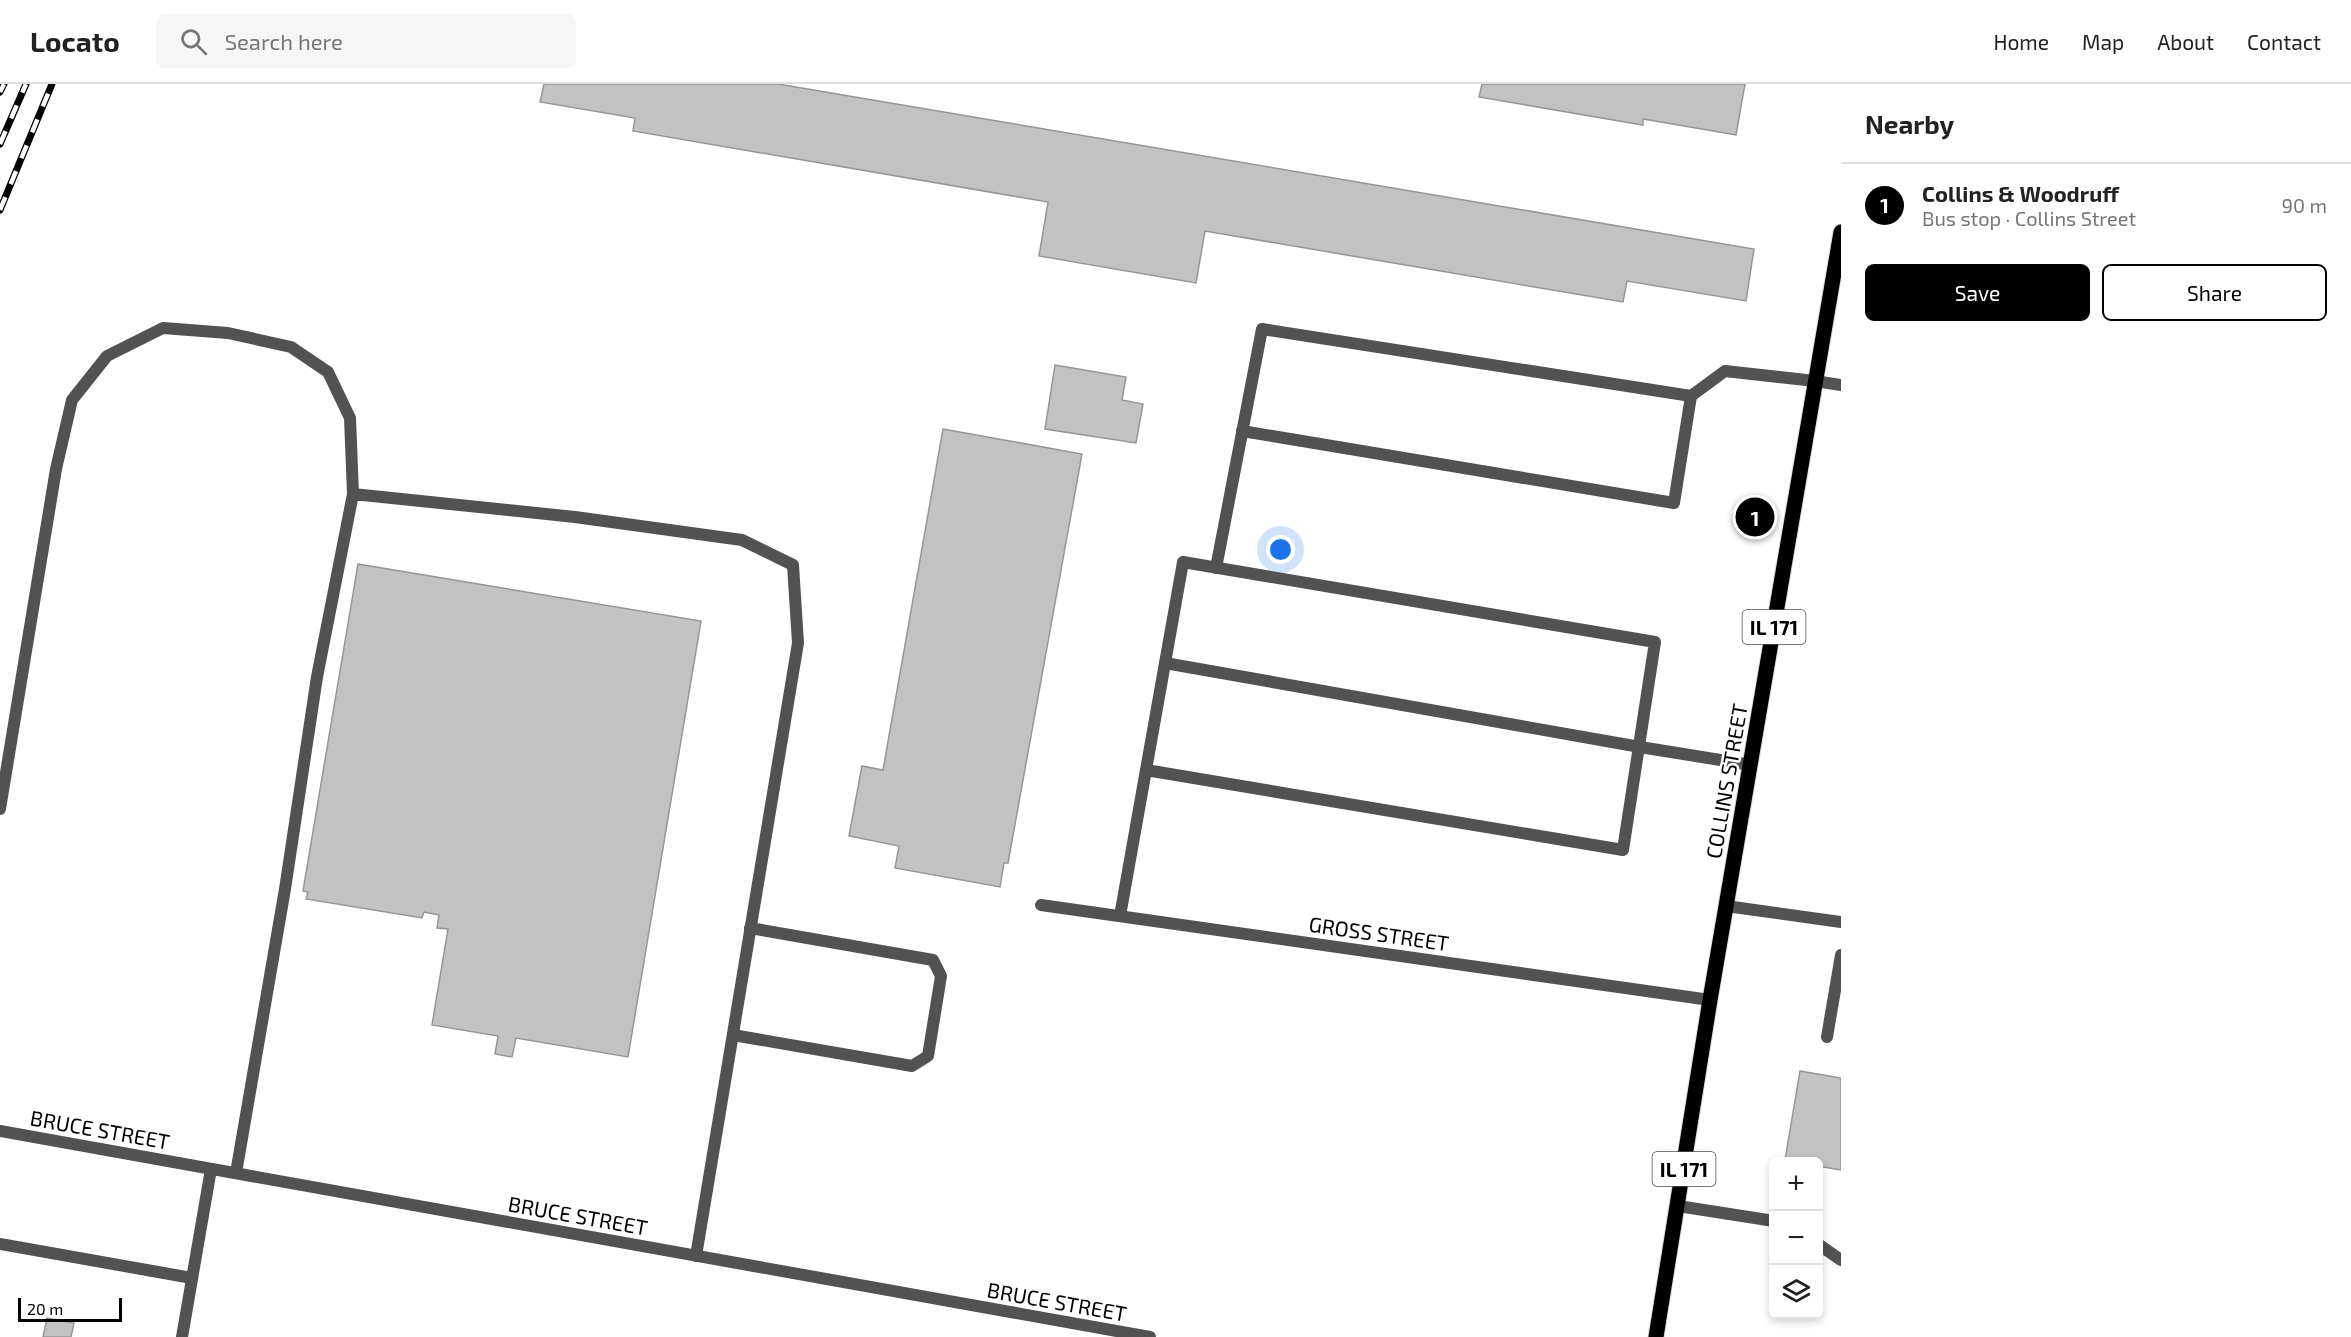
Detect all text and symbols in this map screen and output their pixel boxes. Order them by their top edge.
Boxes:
search box [156,14,576,68]
text: Locato [30,24,120,58]
icon: search [177,25,210,58]
text: Search here [225,28,343,54]
text: Home [1993,29,2049,54]
text: Map [2082,29,2124,54]
text: About [2157,29,2214,54]
text: Contact [2247,29,2321,54]
text: Nearby [1865,108,1954,139]
text: Collins & Woodruff [1922,180,2119,206]
text: 1 [1880,193,1889,217]
text: 90 m [2282,193,2327,217]
text: Bus stop · Collins Street [1922,206,2136,230]
button: Save [1865,264,2090,321]
button: Share [2102,264,2327,321]
pin: 1 [1736,494,1774,540]
your location [1266,535,1295,564]
road number: IL 171 [1742,610,1806,644]
street label: COLLINS STREET [1700,702,1752,860]
street label: GROSS STREET [1307,911,1451,955]
street label: BRUCE STREET [28,1104,172,1154]
road number: IL 171 [1652,1152,1716,1186]
map controls [1769,1157,1823,1319]
button: + [1769,1157,1823,1211]
street label: BRUCE STREET [506,1190,650,1240]
button: − [1769,1211,1823,1265]
button: layers [1769,1265,1823,1319]
street label: BRUCE STREET [985,1276,1129,1326]
scale bar [18,1295,122,1322]
text: 20 m [27,1299,63,1318]

